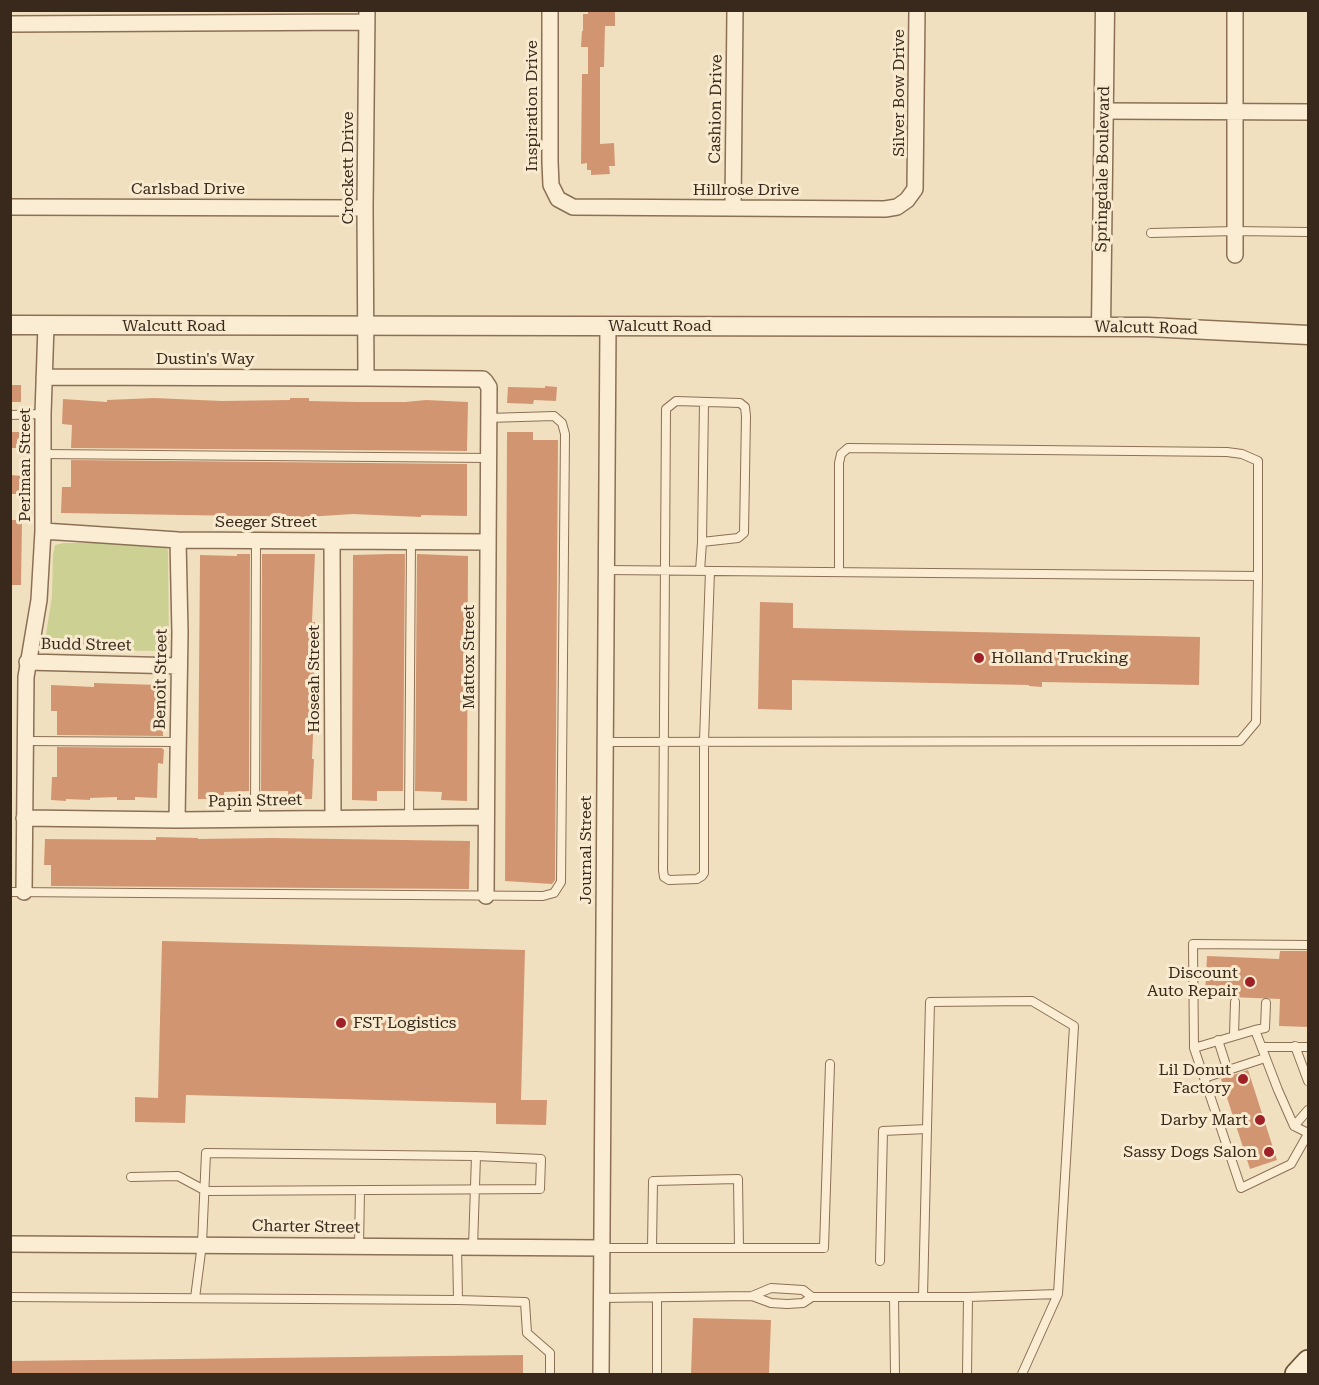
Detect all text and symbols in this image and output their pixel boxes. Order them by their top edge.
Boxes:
street label: Silver Bow Drive [889,29,909,157]
street label: Inspiration Drive [522,40,542,172]
street label: Cashion Drive [705,54,727,164]
street label: Springdale Boulevard [1092,86,1114,252]
street label: Crockett Drive [338,111,358,225]
street label: Carlsbad Drive [131,179,245,199]
street label: Hillrose Drive [693,180,799,200]
street label: Walcutt Road [122,316,226,336]
street label: Walcutt Road [608,316,712,336]
street label: Walcutt Road [1094,317,1198,339]
street label: Dustin's Way [156,349,254,369]
street label: Perlman Street [15,408,35,522]
street label: Seeger Street [215,512,317,532]
street label: Mattox Street [459,605,479,709]
street label: Hoseah Street [304,625,324,733]
street label: Benoit Street [151,628,171,730]
street label: Budd Street [40,635,132,655]
place label: Holland Trucking [991,648,1128,668]
marker: Holland Trucking [972,651,986,665]
street label: Papin Street [208,791,302,811]
street label: Journal Street [576,795,596,905]
place label: Discount Auto Repair [1147,963,1238,1001]
marker: Discount Auto Repair [1243,975,1257,989]
place label: FST Logistics [353,1013,456,1033]
marker: FST Logistics [334,1016,348,1030]
place label: Lil Donut Factory [1159,1060,1231,1098]
marker: Lil Donut Factory [1236,1072,1250,1086]
place label: Darby Mart [1160,1110,1248,1130]
marker: Darby Mart [1253,1113,1267,1127]
place label: Sassy Dogs Salon [1123,1142,1257,1162]
marker: Sassy Dogs Salon [1262,1145,1276,1159]
street label: Charter Street [252,1216,360,1238]

